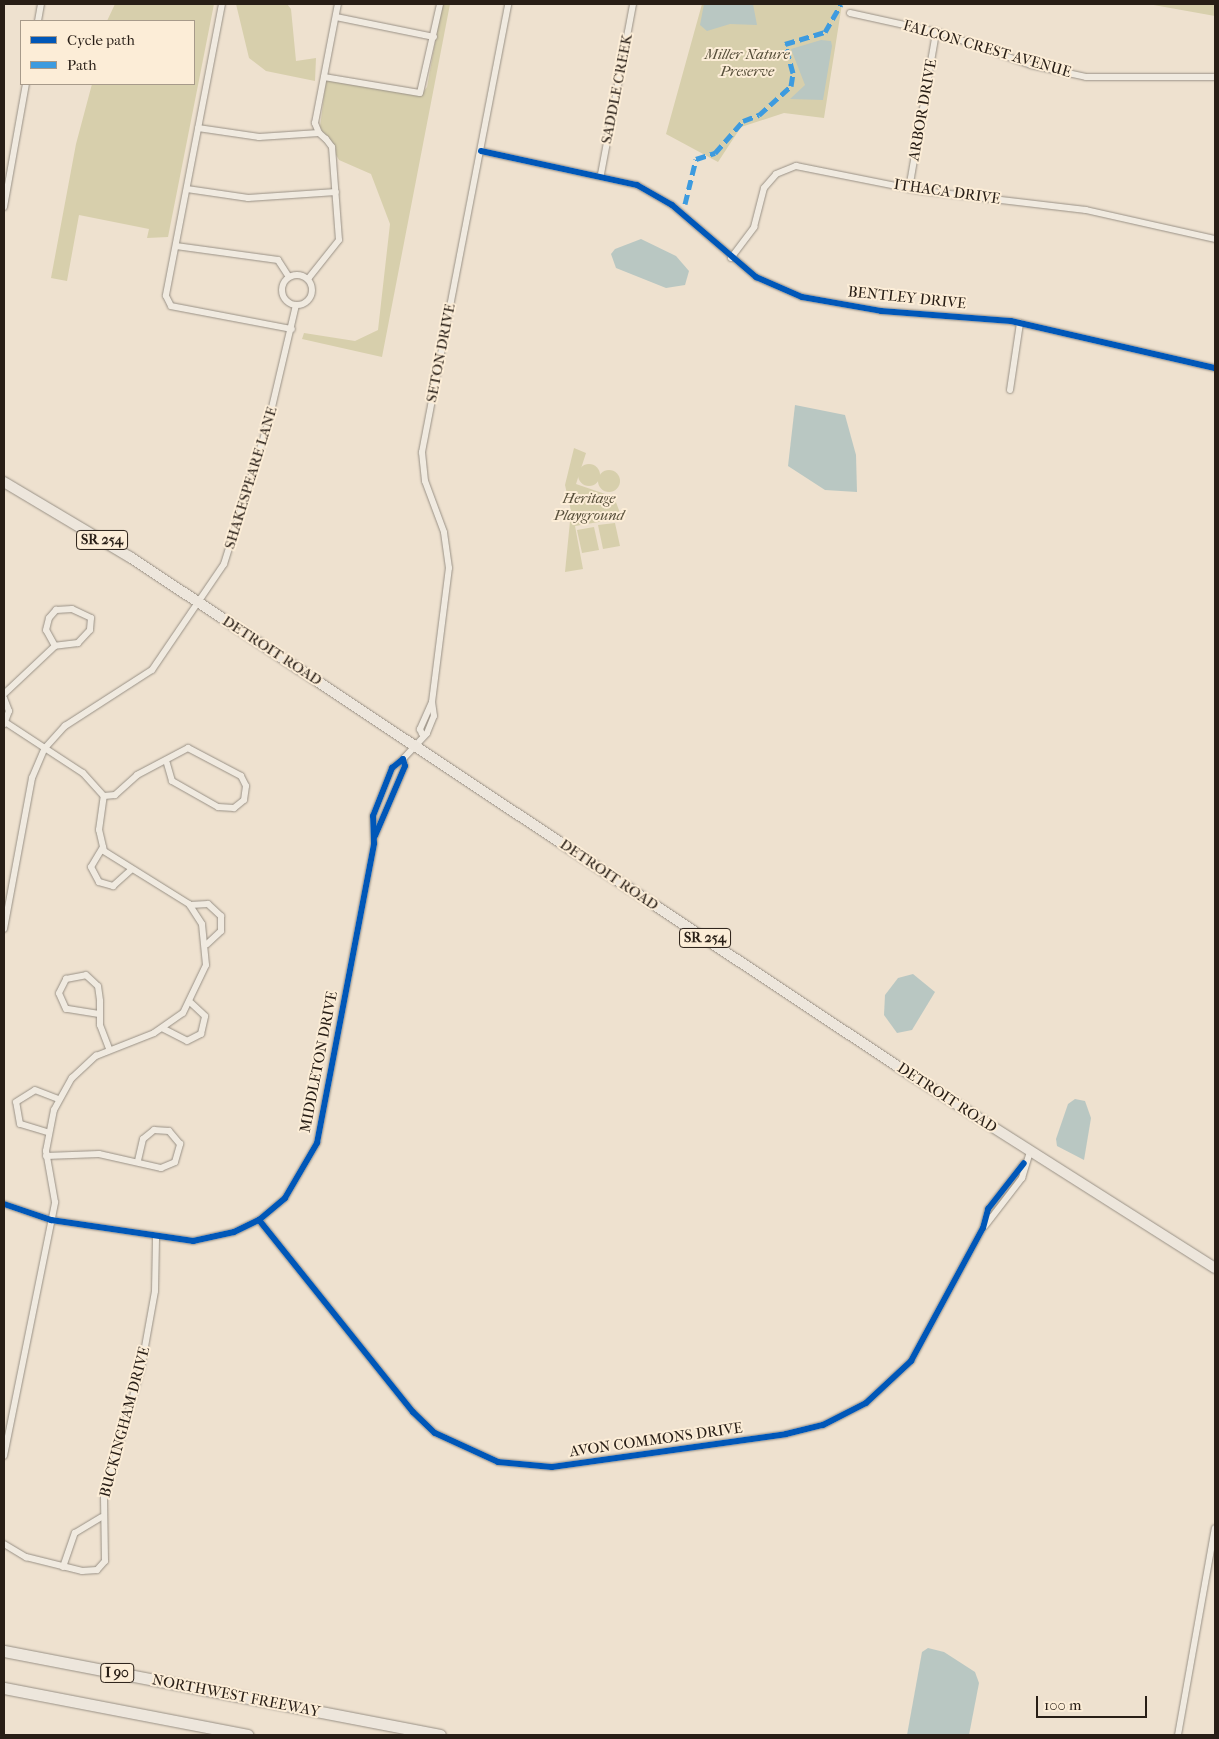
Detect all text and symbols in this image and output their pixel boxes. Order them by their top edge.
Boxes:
street label: FALCON CREST AVENUE [901,16,1073,82]
legend [20,20,195,85]
text: Cycle path [67,31,135,49]
street label: SADDLE CREEK [598,33,636,145]
park label: Miller Nature Preserve [705,45,789,80]
text: Path [67,56,97,74]
street label: ARBOR DRIVE [905,58,941,162]
street label: ITHACA DRIVE [893,176,1001,208]
street label: BENTLEY DRIVE [847,283,967,313]
street label: SETON DRIVE [423,302,459,404]
street label: SHAKESPEARE LANE [221,405,281,551]
park label: Heritage Playground [554,489,624,524]
road number: SR 254 [76,528,128,552]
street label: DETROIT ROAD [219,612,325,690]
street label: DETROIT ROAD [556,835,662,915]
road number: SR 254 [679,926,731,950]
street label: MIDDLETON DRIVE [296,990,342,1134]
street label: DETROIT ROAD [894,1059,1000,1137]
street label: BUCKINGHAM DRIVE [96,1345,154,1499]
street label: AVON COMMONS DRIVE [568,1419,744,1461]
road number: I 90 [100,1662,134,1685]
street label: NORTHWEST FREEWAY [150,1671,322,1721]
scale bar [1039,1686,1150,1718]
text: 100 m [1044,1696,1082,1714]

